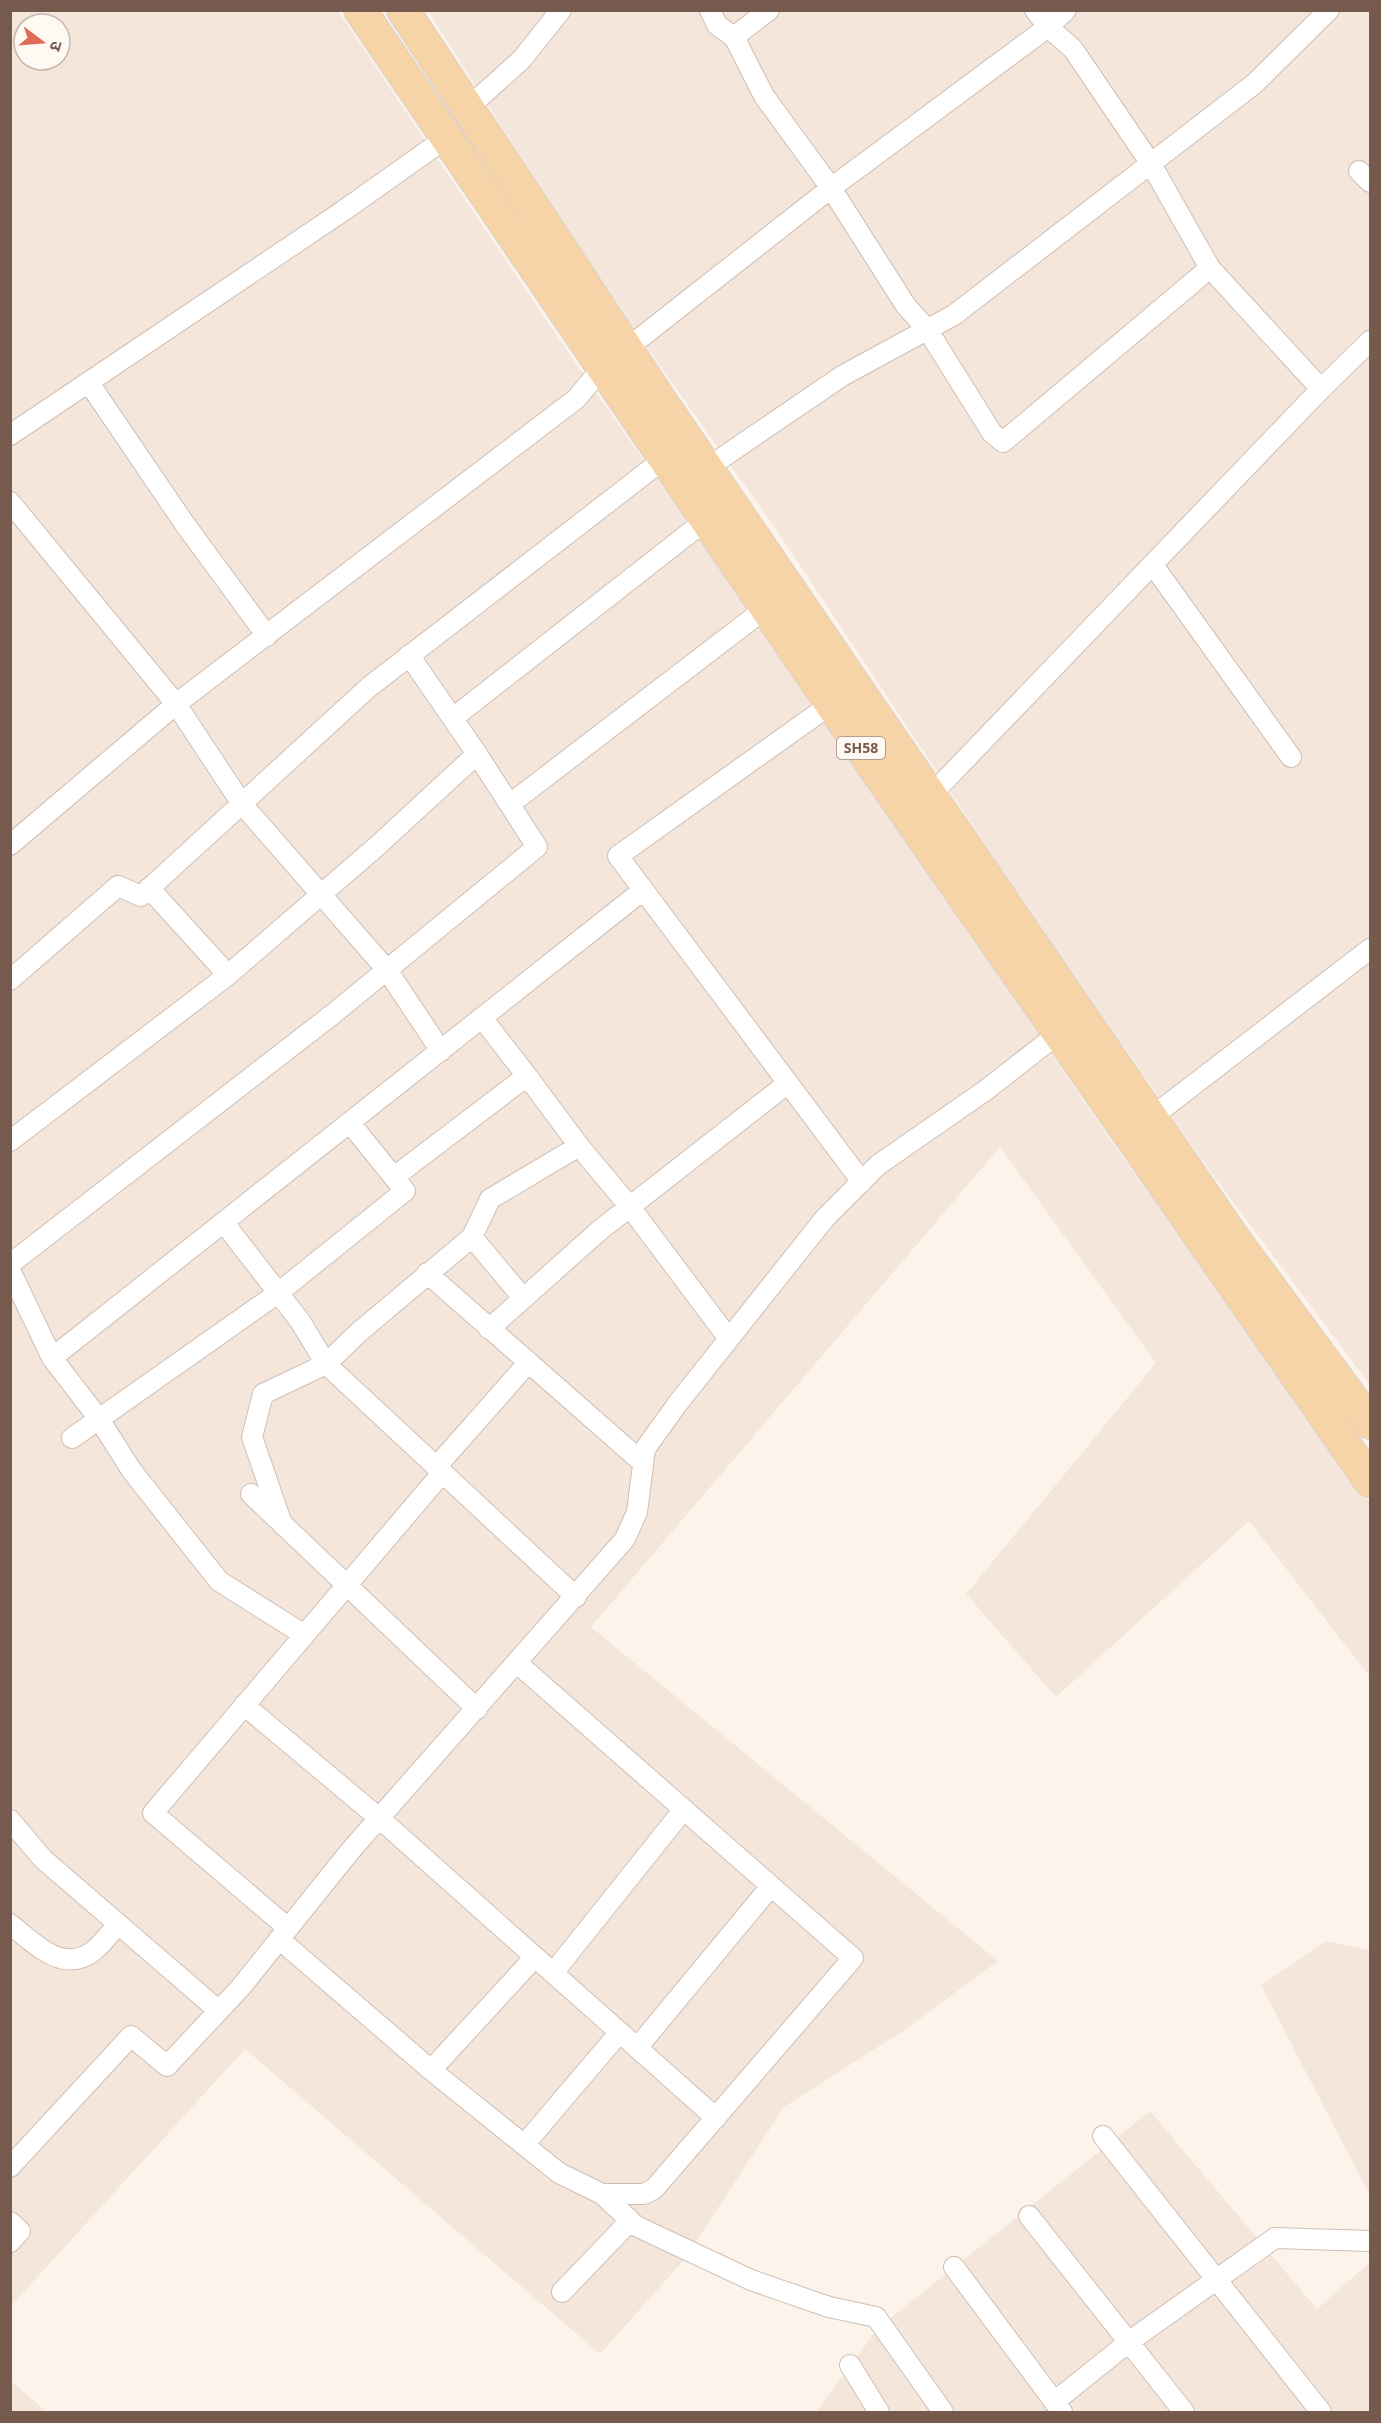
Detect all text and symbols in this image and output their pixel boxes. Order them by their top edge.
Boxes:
north arrow [12,12,72,72]
text: उ [44,39,68,54]
road number: SH58 [837,737,885,759]

